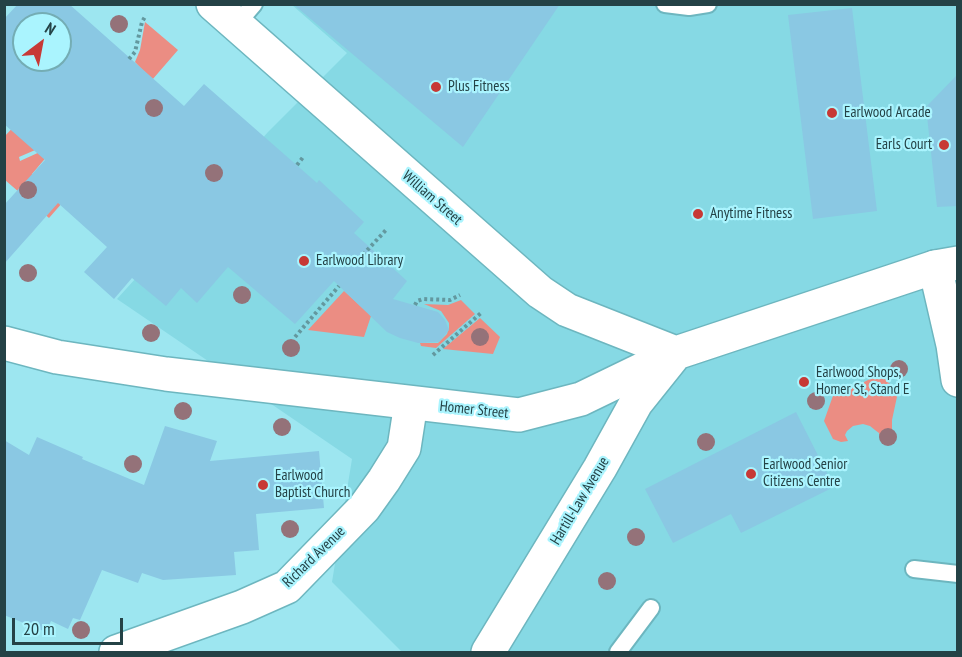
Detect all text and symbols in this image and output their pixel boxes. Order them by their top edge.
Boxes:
north arrow [12,12,72,72]
text: N [42,18,59,39]
place label: Plus Fitness [448,78,510,96]
marker: Plus Fitness [429,80,443,94]
place label: Earlwood Arcade [844,104,931,122]
marker: Earlwood Arcade [825,106,839,120]
place label: Earls Court [876,136,932,154]
marker: Earls Court [937,138,951,152]
street label: William Street [398,167,466,229]
place label: Anytime Fitness [710,205,792,223]
marker: Anytime Fitness [691,207,705,221]
place label: Earlwood Library [316,252,403,270]
marker: Earlwood Library [297,254,311,268]
place label: Earlwood Shops, Homer St, Stand E [816,364,910,399]
marker: Earlwood Shops, Homer St, Stand E [797,375,811,389]
street label: Homer Street [439,397,509,423]
street label: Hartill-Law Avenue [547,454,613,548]
place label: Earlwood Senior Citizens Centre [763,456,847,491]
place label: Earlwood Baptist Church [275,467,350,502]
marker: Earlwood Senior Citizens Centre [744,467,758,481]
marker: Earlwood Baptist Church [256,478,270,492]
street label: Richard Avenue [279,523,349,591]
scale bar [15,606,126,644]
text: 20 m [23,617,55,640]

